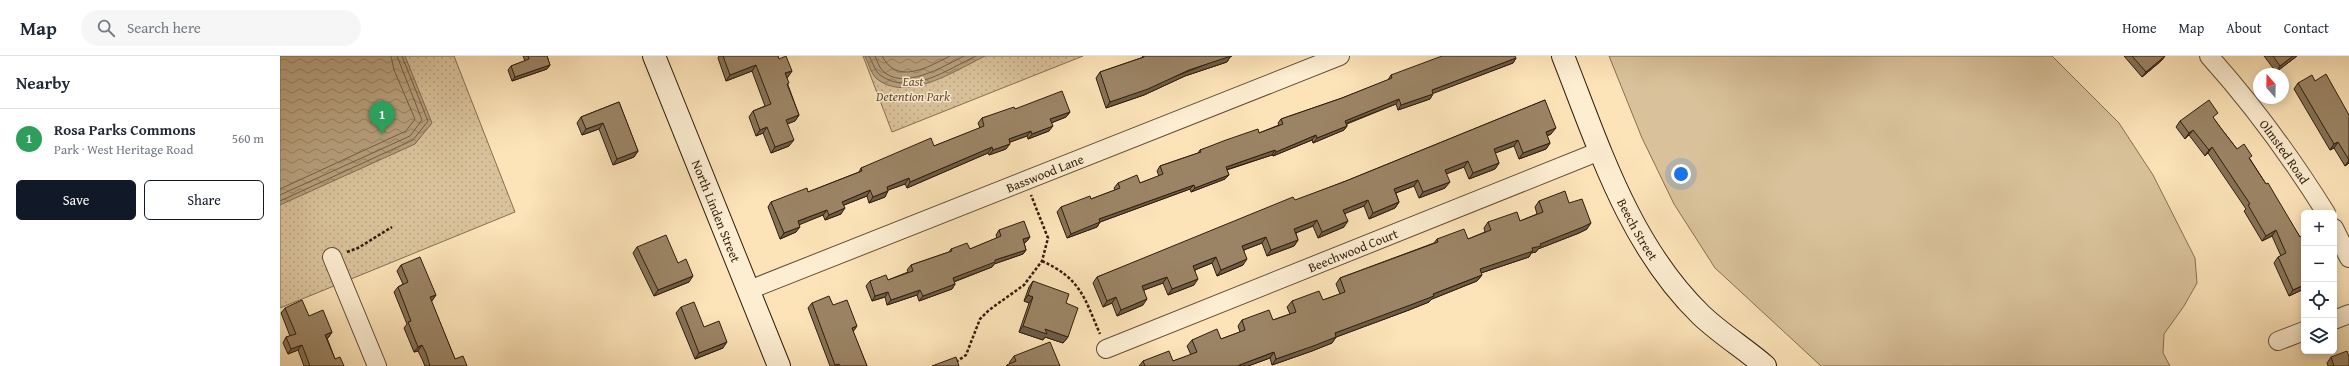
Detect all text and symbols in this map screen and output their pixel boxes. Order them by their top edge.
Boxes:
search box [81,10,361,46]
text: Map [20,14,57,42]
icon: search [95,17,117,39]
text: Search here [127,17,201,38]
text: Home [2122,18,2157,38]
text: Map [2179,18,2204,38]
text: About [2226,18,2262,38]
text: Contact [2284,18,2329,38]
north arrow [2253,68,2289,104]
text: Nearby [16,70,70,95]
park label: East Detention Park [875,72,950,106]
pin: 1 [369,101,395,134]
street label: Olmsted Road [2255,116,2314,188]
text: Rosa Parks Commons [54,119,196,140]
text: 1 [26,129,32,148]
text: 560 m [232,129,264,148]
text: Park · West Heritage Road [54,140,193,159]
street label: Basswood Lane [1003,149,1086,197]
street label: North Linden Street [687,157,745,265]
your location [1671,164,1691,184]
button: Save [16,180,136,220]
button: Share [144,180,264,220]
street label: Beech Street [1612,195,1663,265]
map controls [2301,210,2337,354]
button: + [2301,210,2337,246]
street label: Beechwood Court [1305,224,1401,277]
button: − [2301,246,2337,282]
button: locate [2301,282,2337,318]
button: layers [2301,318,2337,354]

